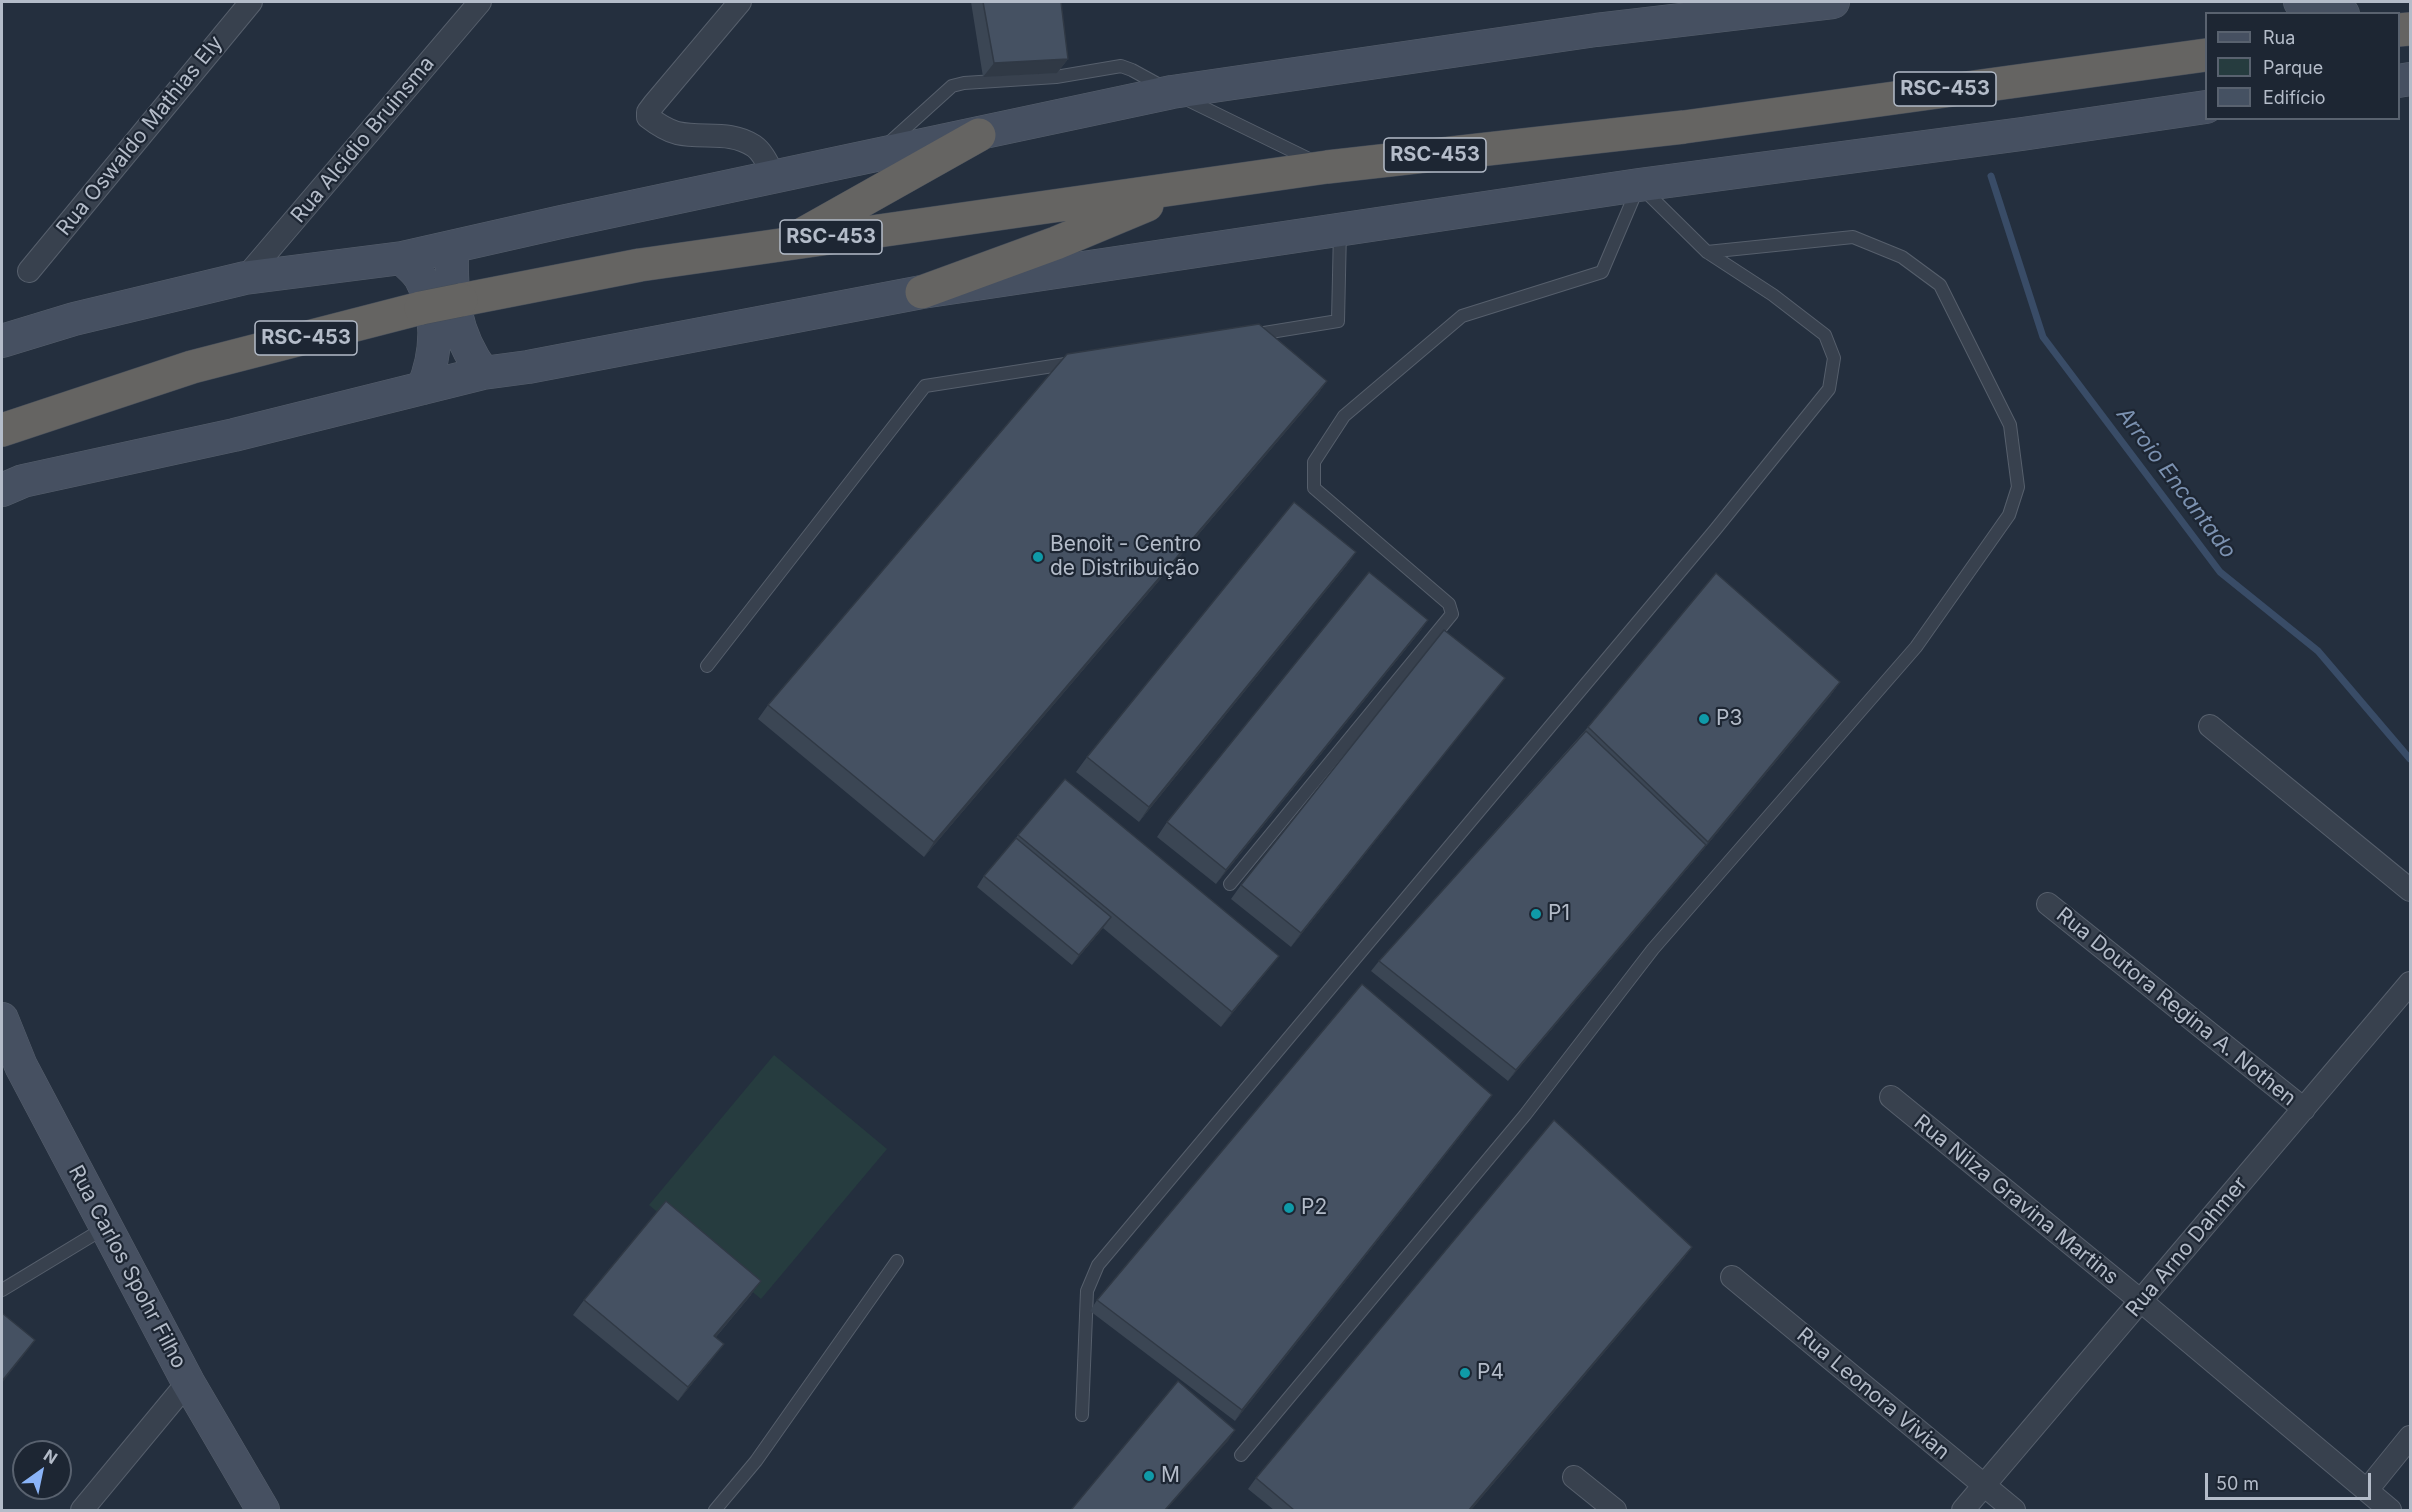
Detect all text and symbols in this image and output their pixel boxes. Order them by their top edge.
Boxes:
legend [2205,12,2400,120]
text: Rua [2263,27,2295,48]
street label: Rua Oswaldo Mathias Ely [52,31,228,241]
street label: Rua Alcidio Bruinsma [286,52,440,228]
text: Parque [2263,57,2323,78]
road number: RSC-453 [1894,72,1996,106]
text: Edifício [2263,87,2326,108]
road number: RSC-453 [1384,138,1486,172]
road number: RSC-453 [780,220,882,254]
road number: RSC-453 [255,321,357,355]
water label: Arroio Encantado [2111,402,2241,564]
place label: Benoit - Centro de Distribuição [1050,532,1201,582]
marker: Benoit - Centro de Distribuição [1031,550,1045,564]
place label: P3 [1716,706,1742,732]
marker: P3 [1697,712,1711,726]
place label: P1 [1548,901,1570,927]
street label: Rua Doutora Regina A. Nothen [2051,903,2301,1111]
marker: P1 [1529,907,1543,921]
street label: Rua Nilza Gravina Martins [1909,1110,2123,1290]
street label: Rua Carlos Spohr Filho [63,1161,191,1373]
street label: Rua Arno Dahmer [2121,1172,2253,1322]
place label: P2 [1301,1195,1327,1221]
marker: P2 [1282,1201,1296,1215]
street label: Rua Leonora Vivian [1792,1323,1954,1465]
place label: P4 [1477,1360,1504,1386]
marker: P4 [1458,1366,1472,1380]
north arrow [12,1440,72,1500]
text: N [40,1445,61,1468]
scale bar [2208,1461,2374,1499]
place label: M [1161,1463,1180,1489]
marker: M [1142,1469,1156,1483]
text: 50 m [2216,1473,2259,1494]

